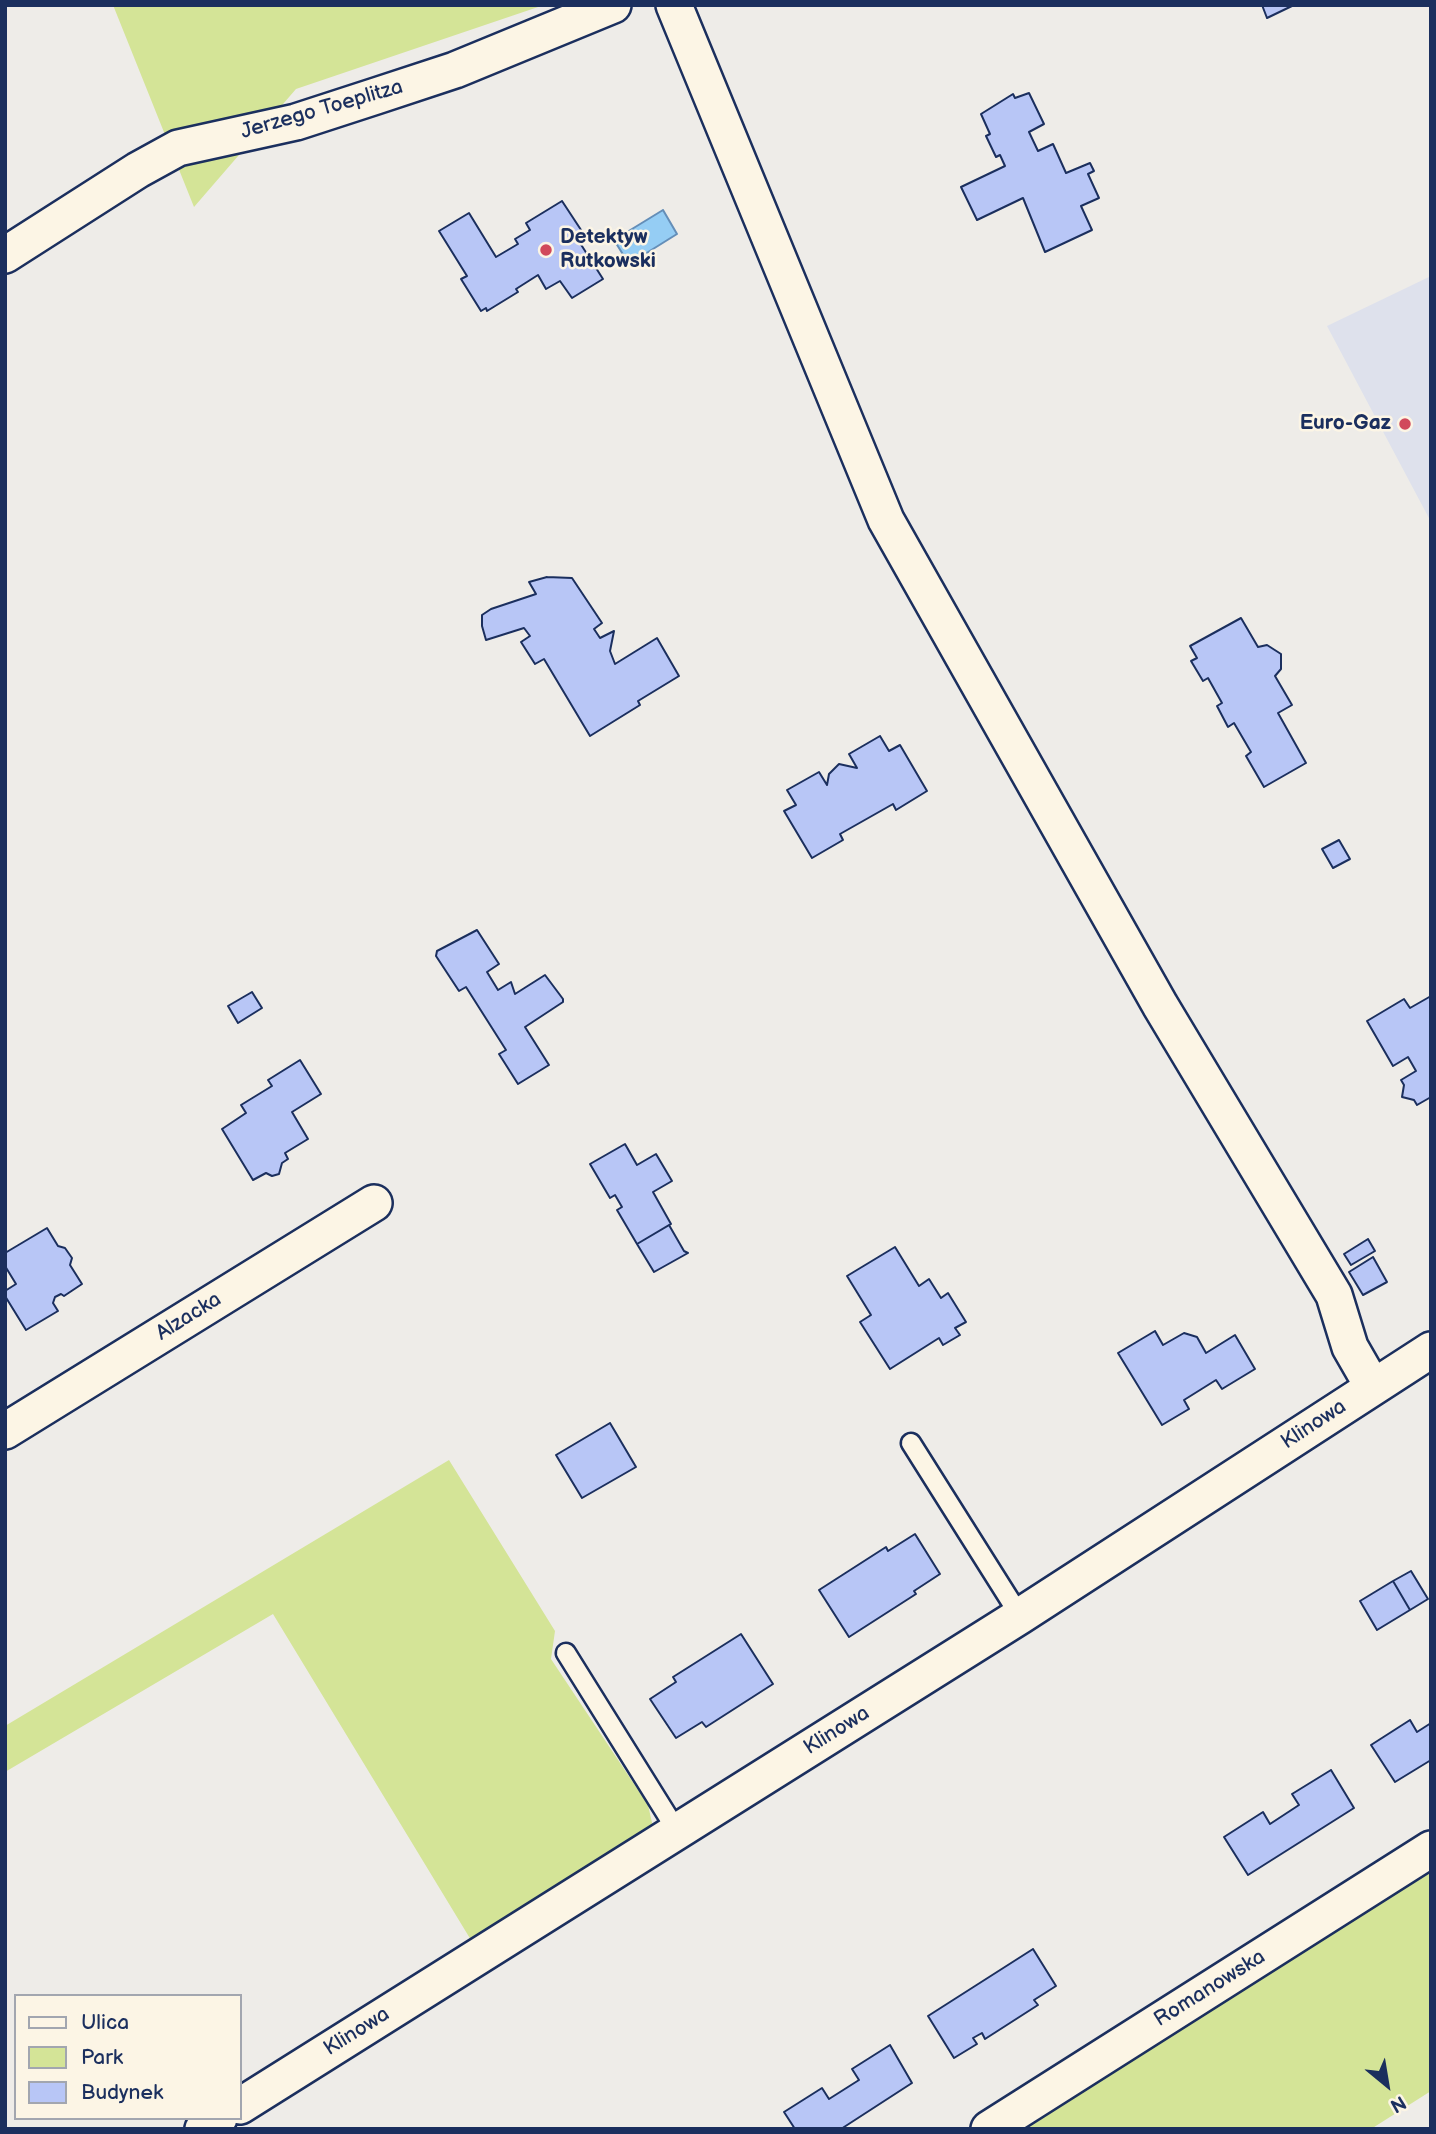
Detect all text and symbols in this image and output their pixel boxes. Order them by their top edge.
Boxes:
street label: Jerzego Toeplitza [238,75,406,145]
place label: Detektyw Rutkowski [560,225,656,275]
marker: Detektyw Rutkowski [538,242,554,258]
place label: Euro-Gaz [1300,411,1391,437]
marker: Euro-Gaz [1397,416,1413,432]
street label: Alzacka [152,1287,226,1347]
street label: Klinowa [1277,1395,1351,1455]
street label: Klinowa [800,1701,874,1761]
street label: Romanowska [1150,1945,1270,2033]
legend [14,1994,242,2120]
street label: Klinowa [320,2002,394,2062]
text: Ulica [81,2010,129,2035]
text: Park [81,2045,123,2070]
north arrow [1352,2050,1422,2120]
text: Budynek [81,2080,163,2105]
text: N [1386,2090,1410,2117]

